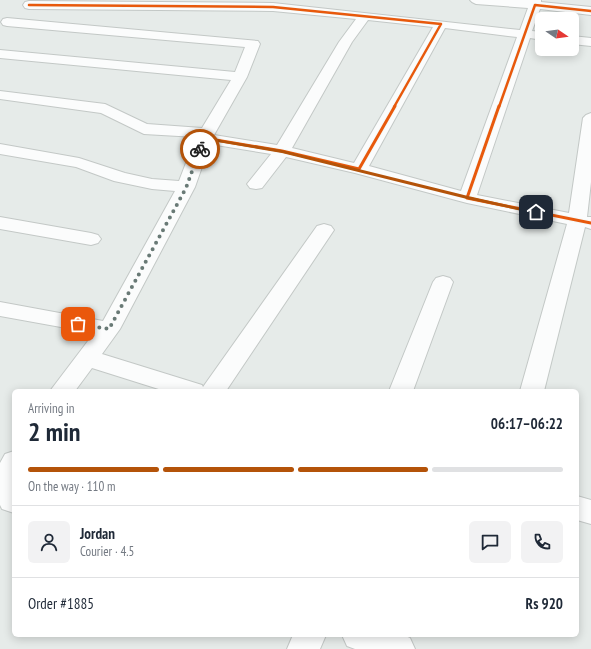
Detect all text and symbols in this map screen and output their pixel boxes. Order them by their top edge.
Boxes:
north arrow [535,12,579,56]
map controls [535,12,579,56]
courier [180,129,220,169]
icon: bike [189,138,211,160]
pin [519,195,553,229]
icon: home [525,201,547,223]
pin [61,307,95,341]
icon: bag [67,313,89,335]
text: Arriving in [28,400,75,417]
text: 06:17–06:22 [491,414,563,433]
text: 2 min [28,415,81,448]
text: On the way · 110 m [28,478,115,495]
button: person [28,521,70,563]
button: chat [469,521,511,563]
button: phone [521,521,563,563]
text: Jordan [80,524,115,543]
text: Courier · 4.5 [80,543,134,560]
text: Order #1885 [28,594,94,613]
text: Rs 920 [526,594,563,613]

